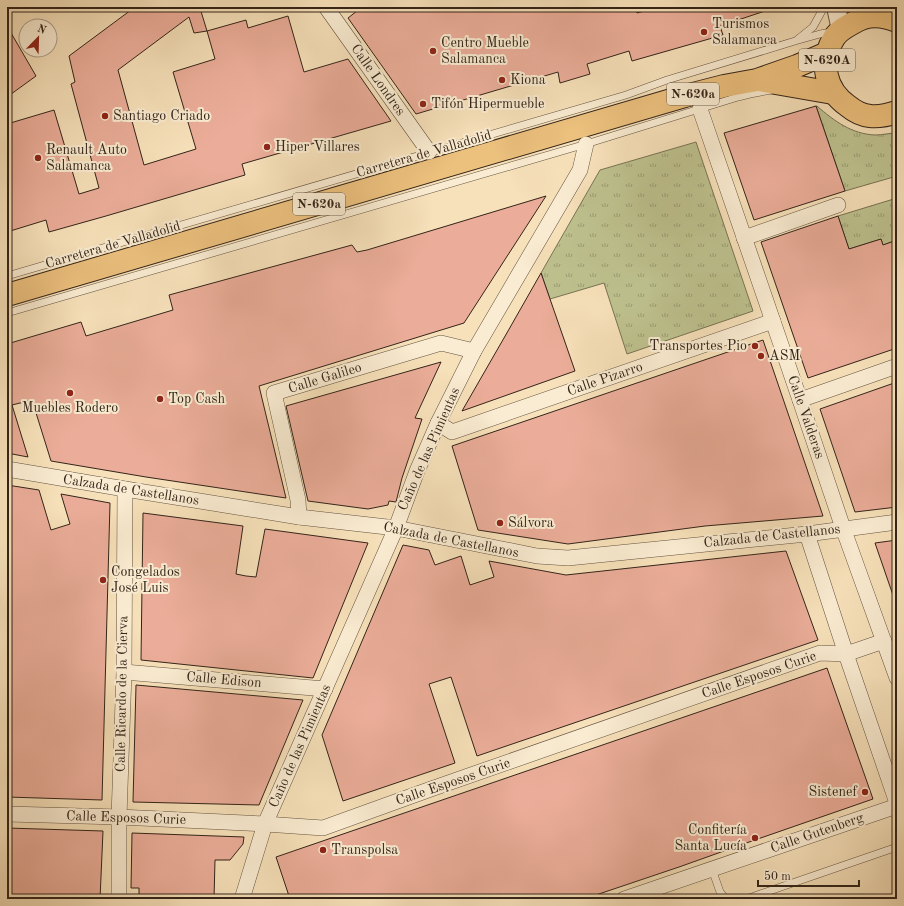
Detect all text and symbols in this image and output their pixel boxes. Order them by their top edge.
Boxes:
place label: Turismos Salamanca [712,17,777,47]
north arrow [18,18,58,58]
text: N [35,23,48,37]
marker: Turismos Salamanca [699,27,709,37]
place label: Centro Mueble Salamanca [441,36,529,66]
street label: Calle Londres [348,42,408,118]
marker: Centro Mueble Salamanca [428,46,438,56]
road number: N-620A [799,49,855,71]
place label: Kiona [510,73,546,87]
marker: Kiona [497,75,507,85]
road number: N-620a [667,83,719,105]
place label: Tifón Hipermueble [431,97,544,111]
marker: Tifón Hipermueble [418,99,428,109]
place label: Santiago Criado [113,109,210,123]
marker: Santiago Criado [100,111,110,121]
street label: Carretera de Valladolid [355,128,493,180]
place label: Hiper Villares [275,140,360,154]
marker: Hiper Villares [262,142,272,152]
place label: Renault Auto Salamanca [46,143,127,173]
marker: Renault Auto Salamanca [33,153,43,163]
road number: N-620a [293,193,345,215]
street label: Carretera de Valladolid [44,219,182,271]
place label: Transportes Pio [649,339,747,353]
marker: Transportes Pio [750,341,760,351]
place label: ASM [769,349,800,363]
marker: ASM [756,351,766,361]
street label: Calle Galileo [287,360,363,396]
street label: Calle Pizarro [565,360,645,398]
street label: Calle Valderas [785,374,827,460]
street label: Caño de las Pimientas [396,385,462,513]
marker: Muebles Rodero [65,388,75,398]
place label: Top Cash [168,392,226,406]
marker: Top Cash [155,394,165,404]
place label: Muebles Rodero [22,401,118,415]
street label: Calzada de Castellanos [62,472,200,508]
place label: Sálvora [508,516,554,530]
marker: Sálvora [495,518,505,528]
street label: Calzada de Castellanos [382,520,520,560]
street label: Calzada de Castellanos [703,522,841,550]
place label: Congelados José Luis [111,565,180,595]
marker: Congelados José Luis [98,575,108,585]
street label: Calle Ricardo de la Cierva [114,616,130,772]
street label: Calle Esposos Curie [700,649,818,701]
street label: Calle Edison [186,670,263,690]
street label: Caño de las Pimientas [267,682,333,810]
street label: Calle Esposos Curie [394,756,512,808]
place label: Sistenef [809,785,858,799]
marker: Sistenef [860,787,870,797]
street label: Calle Esposos Curie [66,809,186,827]
street label: Calle Gutenberg [769,810,866,856]
place label: Confitería Santa Lucía [674,823,747,853]
marker: Confitería Santa Lucía [750,833,760,843]
place label: Transpolsa [331,843,398,857]
marker: Transpolsa [318,845,328,855]
scale bar [758,862,859,888]
text: 50 m [764,870,791,883]

